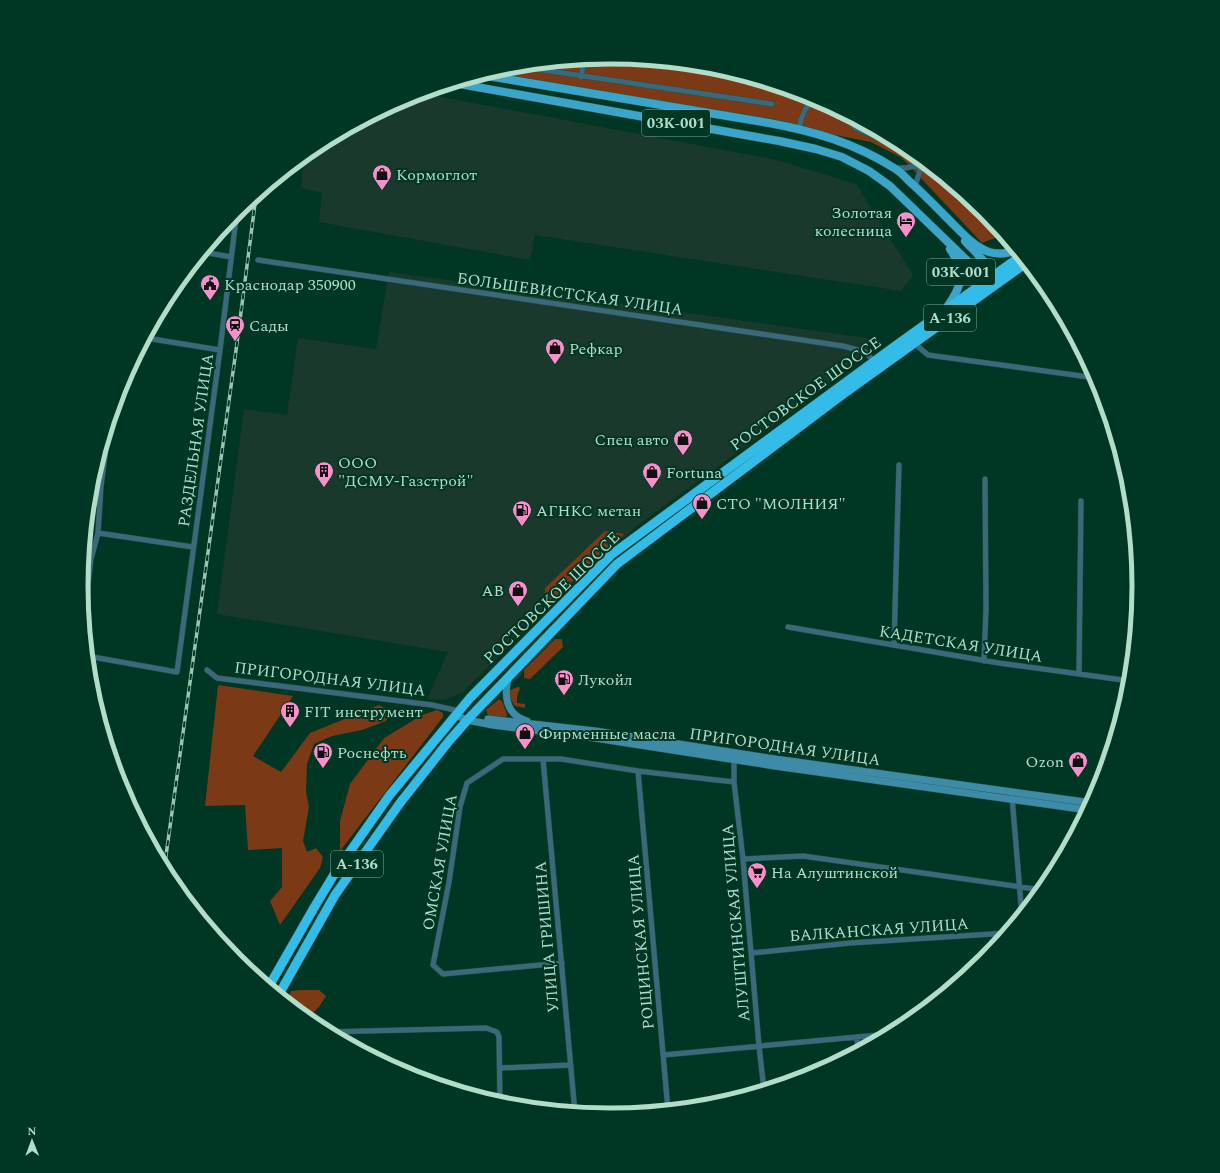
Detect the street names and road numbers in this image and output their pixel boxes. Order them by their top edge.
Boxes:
road number: 03К-001 [642,110,710,136]
road number: 03К-001 [927,259,995,285]
street label: БОЛЬШЕВИСТСКАЯ УЛИЦА [455,266,684,322]
road number: А-136 [924,305,976,331]
street label: РОСТОВСКОЕ ШОССЕ [725,331,886,457]
street label: РАЗДЕЛЬНАЯ УЛИЦА [172,352,220,528]
street label: РОСТОВСКОЕ ШОССЕ [478,526,625,670]
street label: КАДЕТСКАЯ УЛИЦА [877,619,1044,669]
street label: ПРИГОРОДНАЯ УЛИЦА [233,655,427,703]
street label: ПРИГОРОДНАЯ УЛИЦА [688,722,882,772]
street label: ОМСКАЯ УЛИЦА [416,792,464,932]
street label: АЛУШТИНСКАЯ УЛИЦА [715,823,757,1023]
road number: А-136 [331,851,383,877]
street label: РОЩИНСКАЯ УЛИЦА [621,853,661,1031]
street label: УЛИЦА ГРИШИНА [528,860,566,1014]
street label: БАЛКАНСКАЯ УЛИЦА [789,912,970,948]

